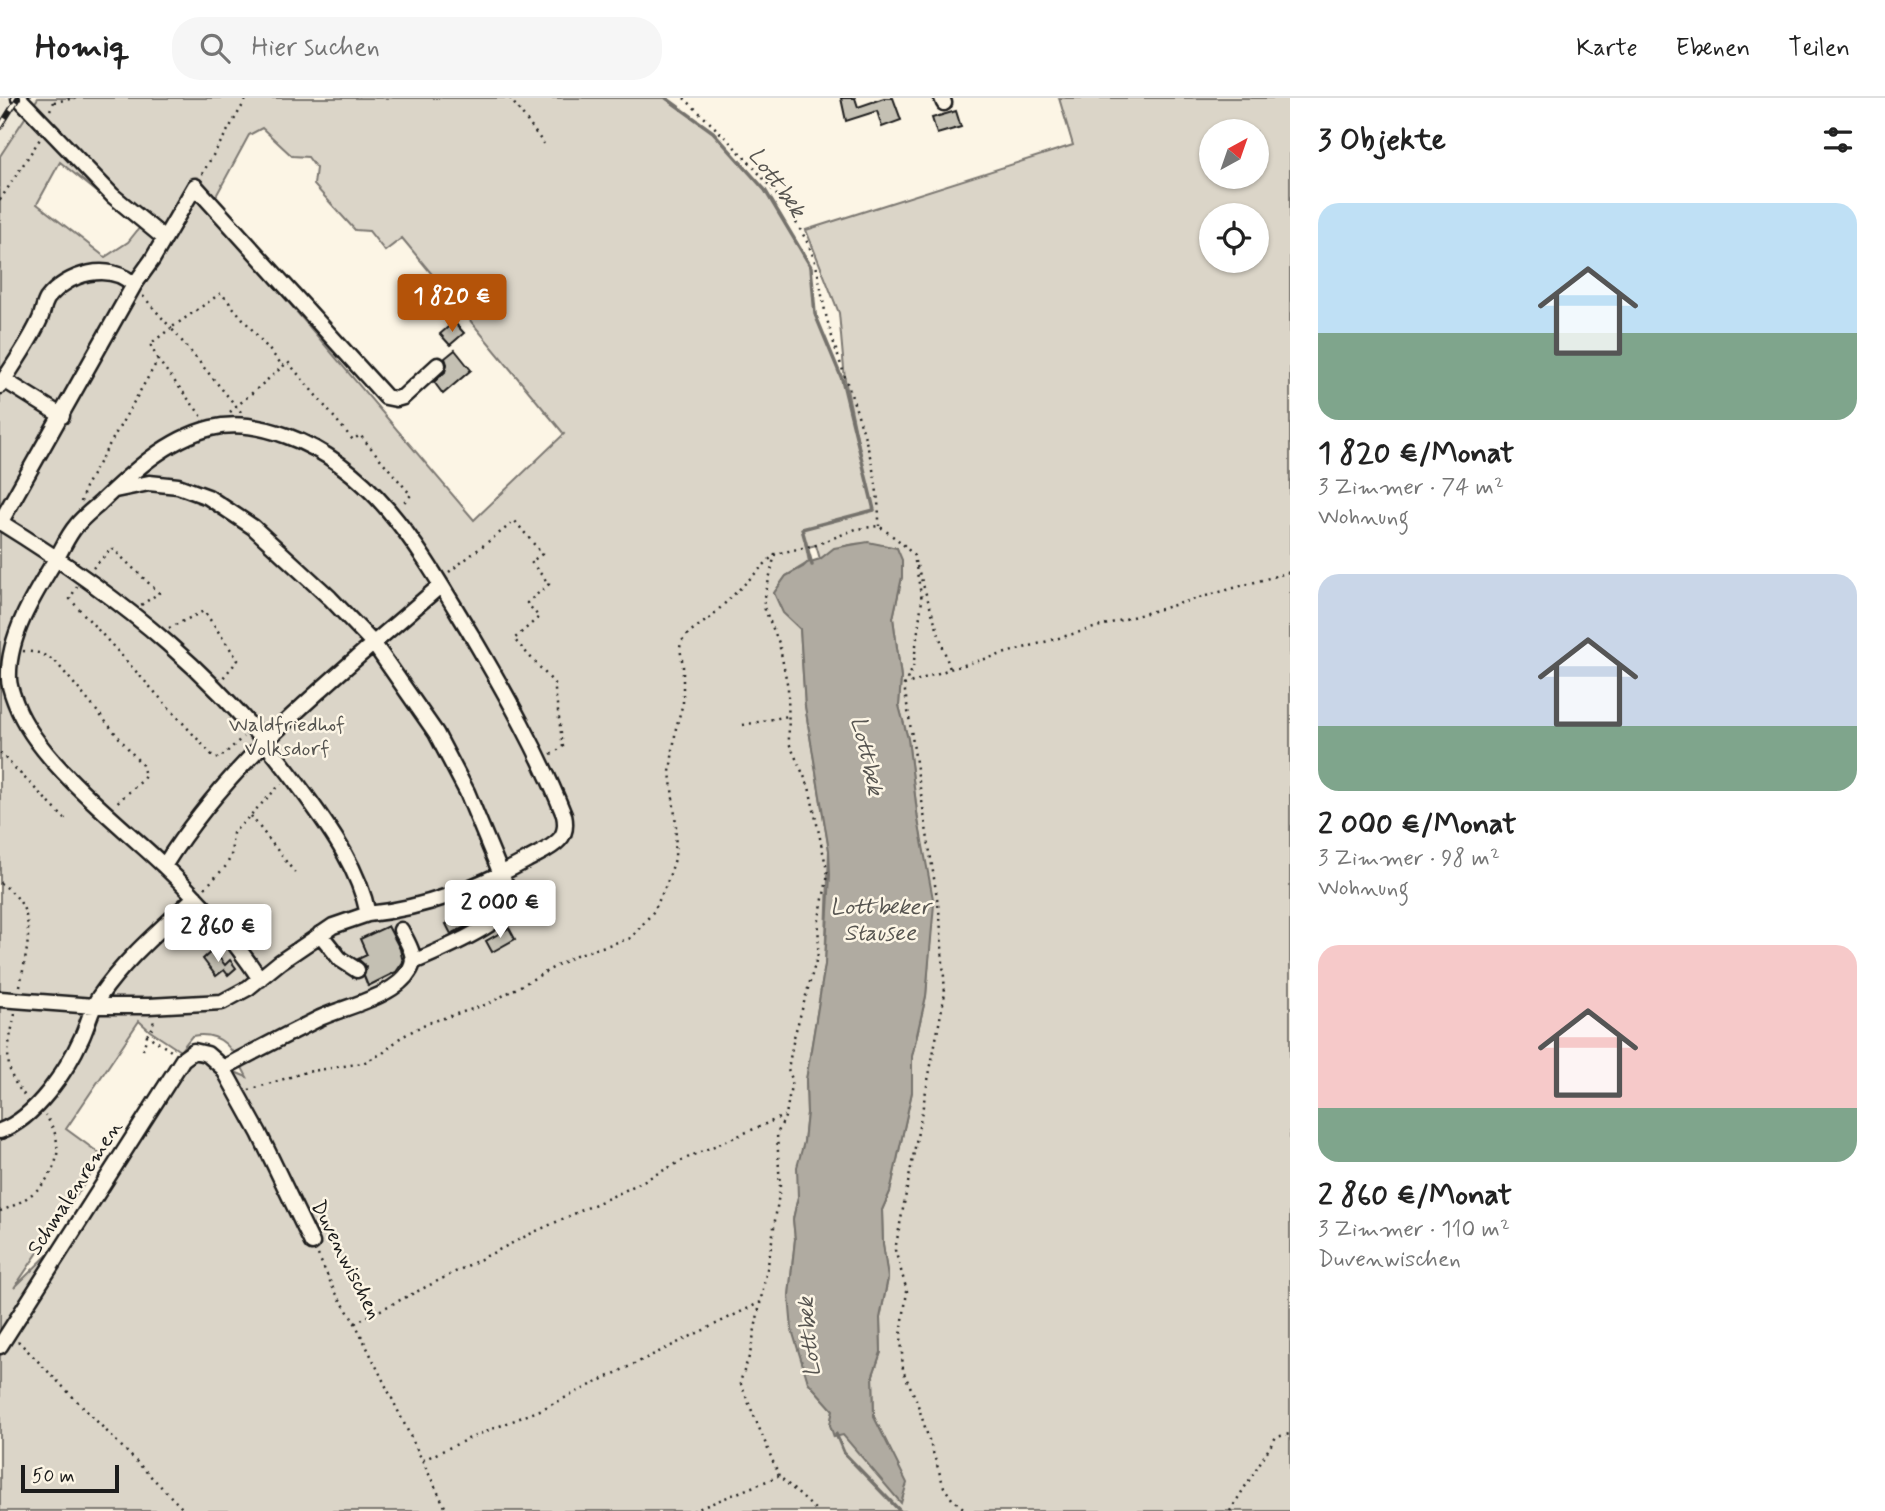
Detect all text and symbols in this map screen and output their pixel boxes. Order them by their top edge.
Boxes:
search box [172,17,662,80]
text: Homiq [35,26,130,70]
icon: search [196,29,234,67]
text: Hier suchen [252,31,380,65]
text: Karte [1576,33,1638,64]
text: Ebenen [1676,33,1750,64]
text: Teilen [1788,33,1850,64]
north arrow [1199,119,1269,189]
map controls [1199,119,1269,273]
text: 3 Objekte [1318,121,1446,160]
icon: filters [1819,121,1857,159]
water label: Lottbek [740,142,812,225]
button: locate [1199,203,1269,273]
icon: home [1525,248,1651,374]
pin: 1 820 € [387,274,517,334]
text: 1 820 € [414,282,490,312]
text: 1 820 €/Monat [1318,434,1514,473]
text: 3 Zimmer · 74 m² [1318,473,1504,503]
text: Wohnung [1318,503,1409,533]
icon: home [1525,619,1651,745]
park label: Waldfriedhof Volksdorf [229,711,345,763]
water label: Lottbek [842,714,890,800]
text: 2 000 €/Monat [1318,805,1516,844]
text: 3 Zimmer · 98 m² [1318,844,1500,874]
text: Wohnung [1318,874,1409,904]
pin: 2 000 € [435,880,565,940]
text: 2 000 € [461,888,539,918]
water label: Lottbeker Stausee [830,893,933,949]
pin: 2 860 € [153,904,283,964]
text: 2 860 € [180,912,256,942]
icon: home [1525,990,1651,1116]
street label: Schmalenremen [21,1115,129,1261]
text: 2 860 €/Monat [1318,1176,1512,1215]
street label: Duvenwischen [304,1196,388,1324]
text: 3 Zimmer · 110 m² [1318,1215,1510,1245]
text: Duvenwischen [1318,1245,1461,1275]
water label: Lottbek [791,1295,828,1378]
scale bar [21,1462,119,1494]
text: 50 m [32,1464,75,1489]

